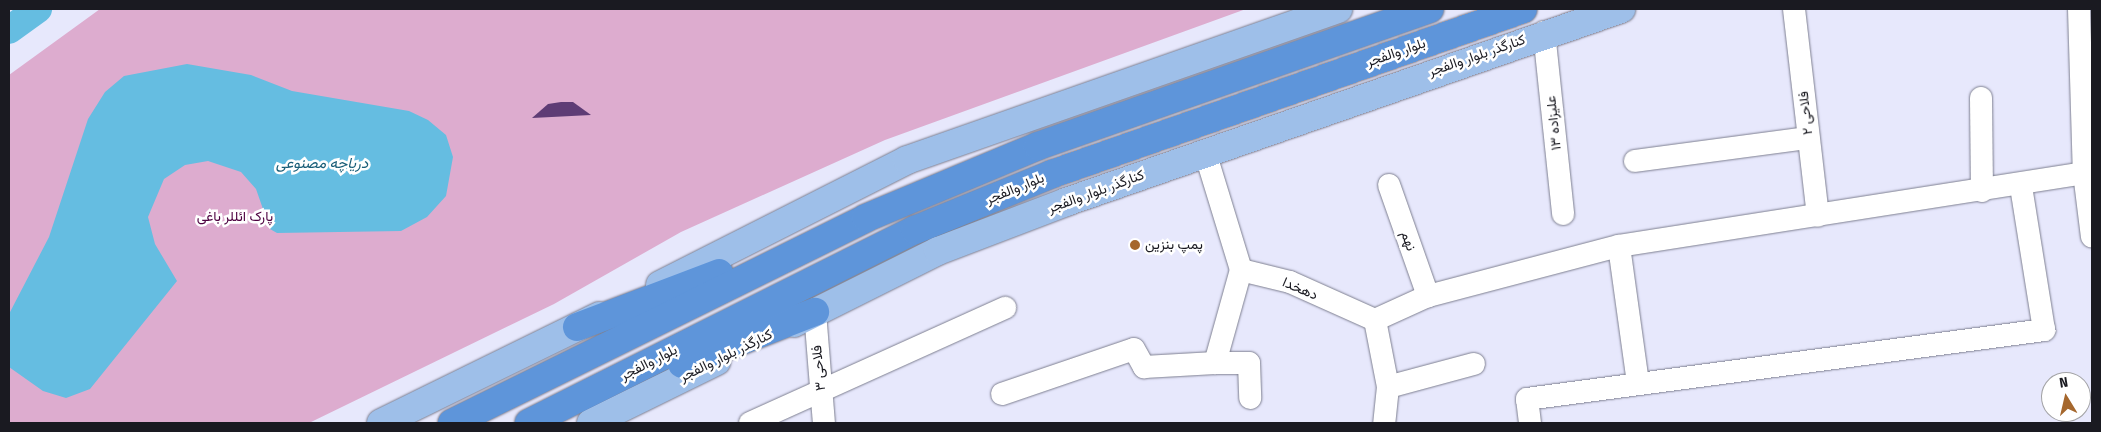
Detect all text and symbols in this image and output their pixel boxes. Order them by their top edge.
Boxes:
street label: کنارگذر بلوار والفجر [1426,32,1528,80]
street label: بلوار والفجر [1364,35,1428,71]
street label: فلاحی ۲ [1795,90,1817,136]
street label: ۱۳ علیزاده [1543,95,1565,151]
water label: دریاچه مصنوعی [276,155,368,173]
street label: کنارگذر بلوار والفجر [1045,167,1147,217]
street label: بلوار والفجر [983,170,1047,208]
park label: پارک ائللر باغی [197,209,273,225]
street label: نهم [1397,229,1419,253]
place label: پمپ بنزین [1145,237,1203,253]
marker: پمپ بنزین [1129,239,1141,251]
street label: دهخدا [1280,274,1320,304]
street label: کنارگذر بلوار والفجر [677,326,775,386]
street label: بلوار والفجر [618,342,680,384]
street label: فلاحی ۳ [809,344,829,392]
north arrow [2041,372,2091,422]
text: N [2058,374,2069,392]

